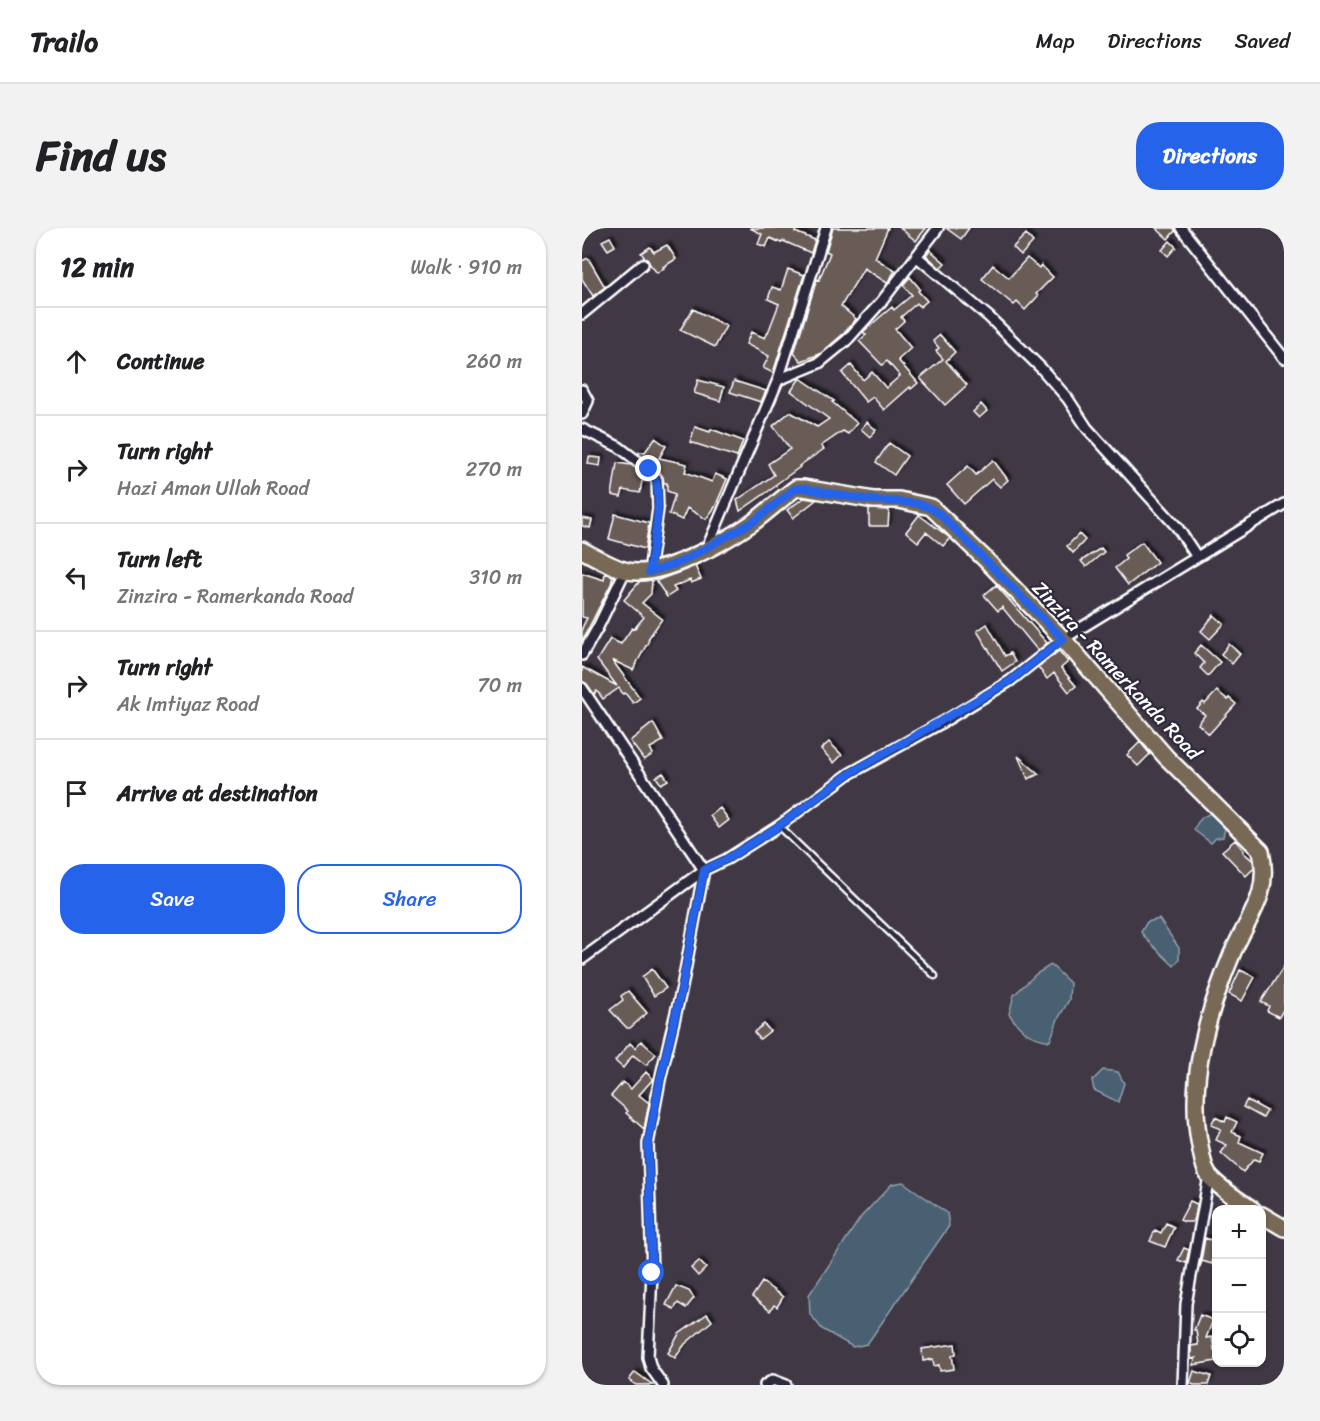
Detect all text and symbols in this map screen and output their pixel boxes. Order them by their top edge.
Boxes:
text: Trailo [30,17,98,66]
text: Map [1036,22,1074,60]
text: Directions [1107,22,1202,60]
text: Saved [1235,22,1290,60]
text: Find us [36,119,166,193]
button: Directions [1136,122,1284,190]
text: 12 min [60,244,134,290]
text: Walk · 910 m [410,250,522,285]
text: Continue [117,342,205,381]
text: 260 m [466,344,522,379]
icon: ahead [60,345,93,378]
text: Turn right [117,432,212,471]
text: 270 m [466,452,522,487]
icon: right [60,453,93,486]
route end [635,455,661,481]
text: Hazi Aman Ullah Road [117,471,309,506]
text: Turn left [117,540,202,579]
text: 310 m [469,560,522,595]
icon: left [60,561,93,594]
street label: Zinzira - Ramerkanda Road [1023,572,1211,770]
text: Zinzira - Ramerkanda Road [117,579,353,614]
text: Turn right [117,648,212,687]
text: 70 m [477,668,522,703]
icon: right [60,669,93,702]
text: Ak Imtiyaz Road [117,687,259,722]
text: Arrive at destination [117,774,318,813]
icon: arrive [60,777,93,810]
button: Save [60,864,285,934]
button: Share [297,864,522,934]
map controls [1212,1205,1266,1367]
button: + [1212,1205,1266,1259]
route start [638,1259,664,1285]
button: − [1212,1259,1266,1313]
button: locate [1212,1313,1266,1367]

